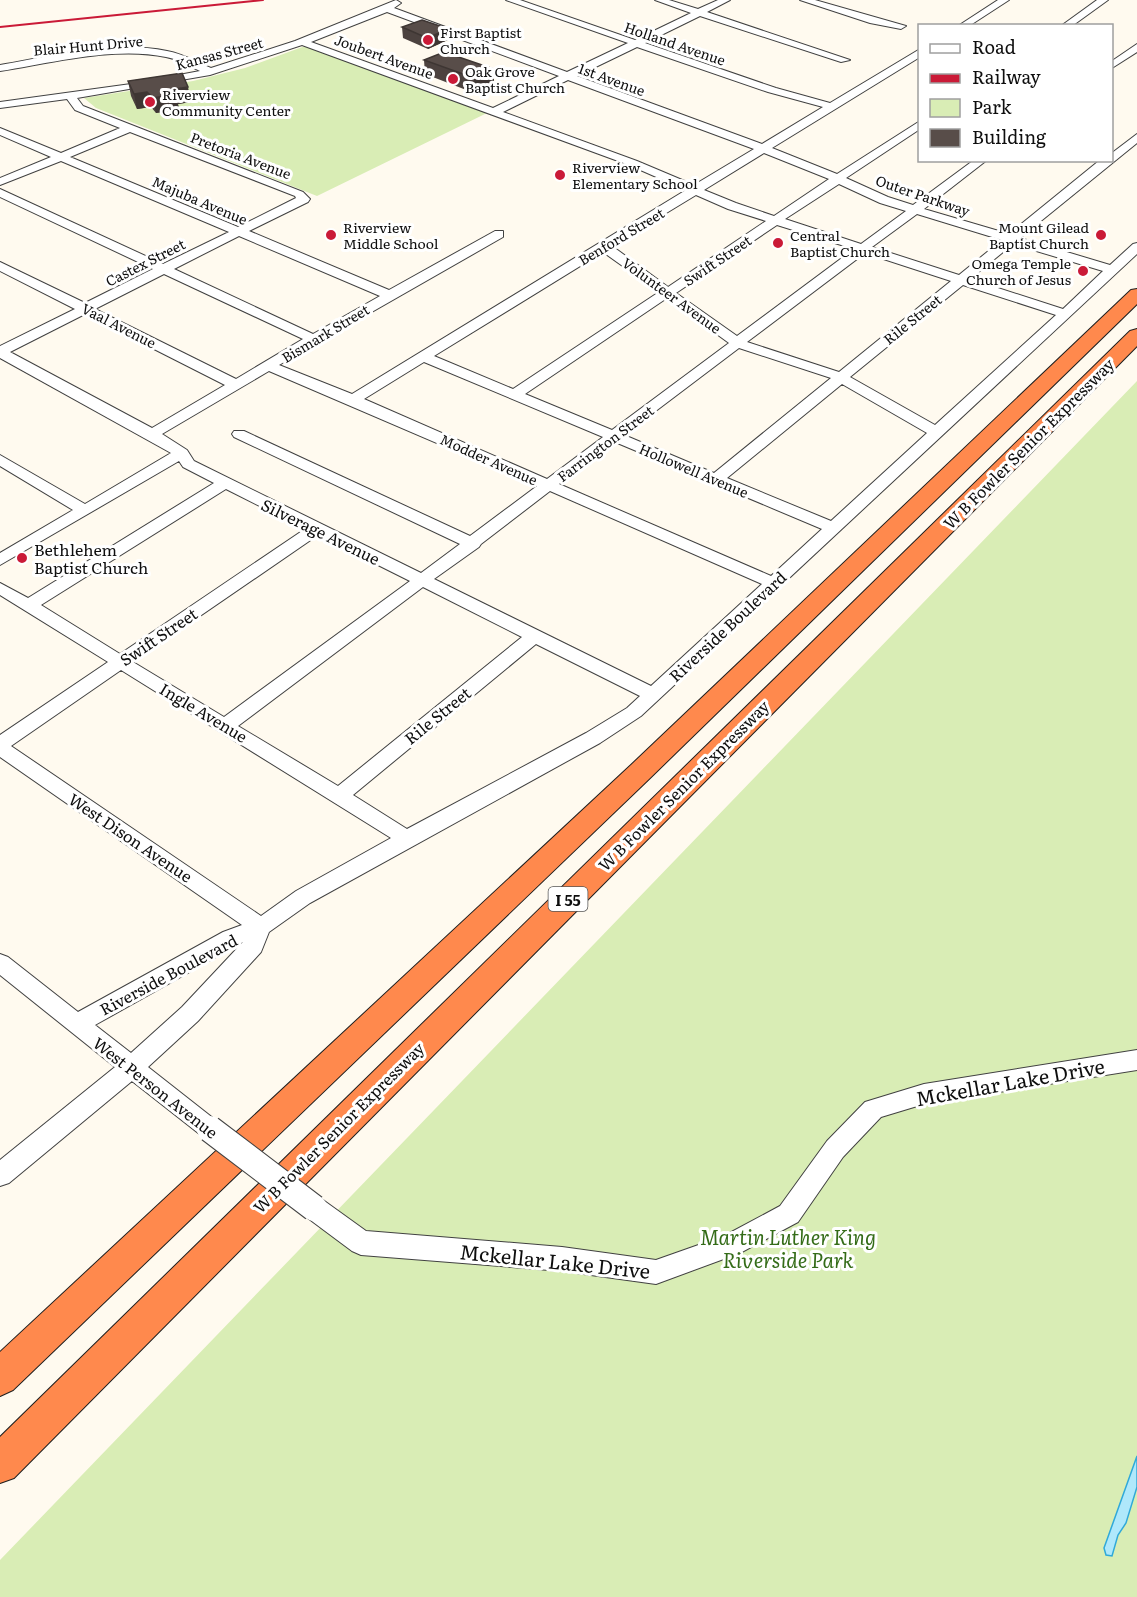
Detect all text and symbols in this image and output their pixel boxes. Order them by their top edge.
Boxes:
street label: Holland Avenue [622,16,728,70]
place label: First Baptist Church [440,22,522,58]
legend [918,24,1113,162]
street label: Joubert Avenue [332,29,436,83]
street label: Blair Hunt Drive [32,30,144,60]
street label: Kansas Street [173,32,265,74]
marker: First Baptist Church [421,33,435,47]
text: Road [972,33,1016,60]
street label: 1st Avenue [576,58,648,100]
place label: Oak Grove Baptist Church [465,61,565,97]
text: Railway [972,63,1041,90]
marker: Oak Grove Baptist Church [446,72,460,86]
place label: Riverview Community Center [162,84,291,120]
text: Park [972,93,1013,120]
marker: Riverview Community Center [143,95,157,109]
text: Building [972,123,1047,150]
street label: Pretoria Avenue [188,127,294,183]
place label: Riverview Elementary School [572,157,698,193]
marker: Riverview Elementary School [553,168,567,182]
street label: Outer Parkway [873,170,974,221]
street label: Majuba Avenue [149,171,251,229]
street label: Benford Street [574,202,668,270]
place label: Riverview Middle School [343,217,439,253]
place label: Mount Gilead Baptist Church [989,217,1089,253]
place label: Central Baptist Church [790,225,890,261]
marker: Riverview Middle School [324,228,338,242]
marker: Mount Gilead Baptist Church [1094,228,1108,242]
street label: Swift Street [679,230,755,290]
street label: Castex Street [102,233,189,291]
marker: Central Baptist Church [771,236,785,250]
street label: Volunteer Avenue [619,252,725,338]
place label: Omega Temple Church of Jesus [966,253,1071,289]
marker: Omega Temple Church of Jesus [1076,264,1090,278]
street label: Rile Street [879,289,946,349]
street label: Vaal Avenue [78,298,160,352]
street label: Bismark Street [277,299,373,367]
street label: W B Fowler Senior Expressway [937,351,1120,534]
street label: Farrington Street [553,400,658,486]
street label: Modder Avenue [437,429,541,489]
street label: Hollowell Avenue [636,438,752,502]
street label: Silverage Avenue [258,492,384,570]
place label: Bethlehem Baptist Church [34,537,149,579]
marker: Bethlehem Baptist Church [15,551,29,565]
street label: Riverside Boulevard [663,565,791,687]
street label: Swift Street [114,601,202,671]
street label: Ingle Avenue [155,676,253,748]
street label: Rile Street [399,680,476,749]
street label: W B Fowler Senior Expressway [592,693,775,876]
street label: West Dison Avenue [64,787,198,887]
road number: I 55 [548,887,588,911]
street label: Riverside Boulevard [95,927,241,1021]
street label: West Person Avenue [88,1031,224,1143]
street label: W B Fowler Senior Expressway [247,1035,430,1218]
street label: Mckellar Lake Drive [913,1050,1107,1112]
park label: Martin Luther King Riverside Park [700,1221,876,1274]
street label: Mckellar Lake Drive [458,1235,652,1285]

